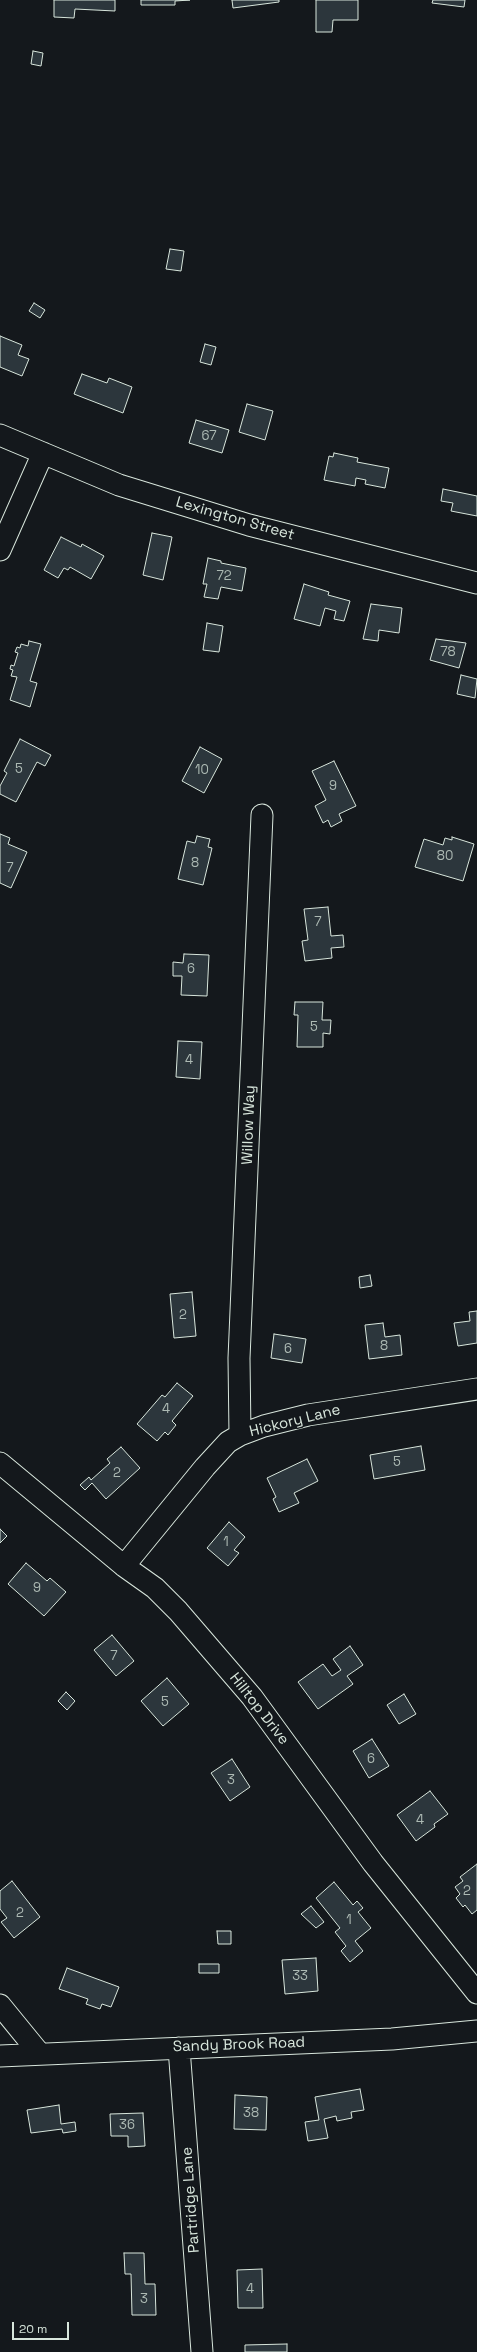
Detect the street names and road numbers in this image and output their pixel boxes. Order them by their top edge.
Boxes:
street label: Lexington Street [174,493,296,545]
street label: Willow Way [239,1085,259,1165]
street label: Hickory Lane [248,1401,342,1441]
street label: Hilltop Drive [225,1669,293,1749]
street label: Sandy Brook Road [173,2034,305,2056]
street label: Partridge Lane [178,2146,204,2254]

